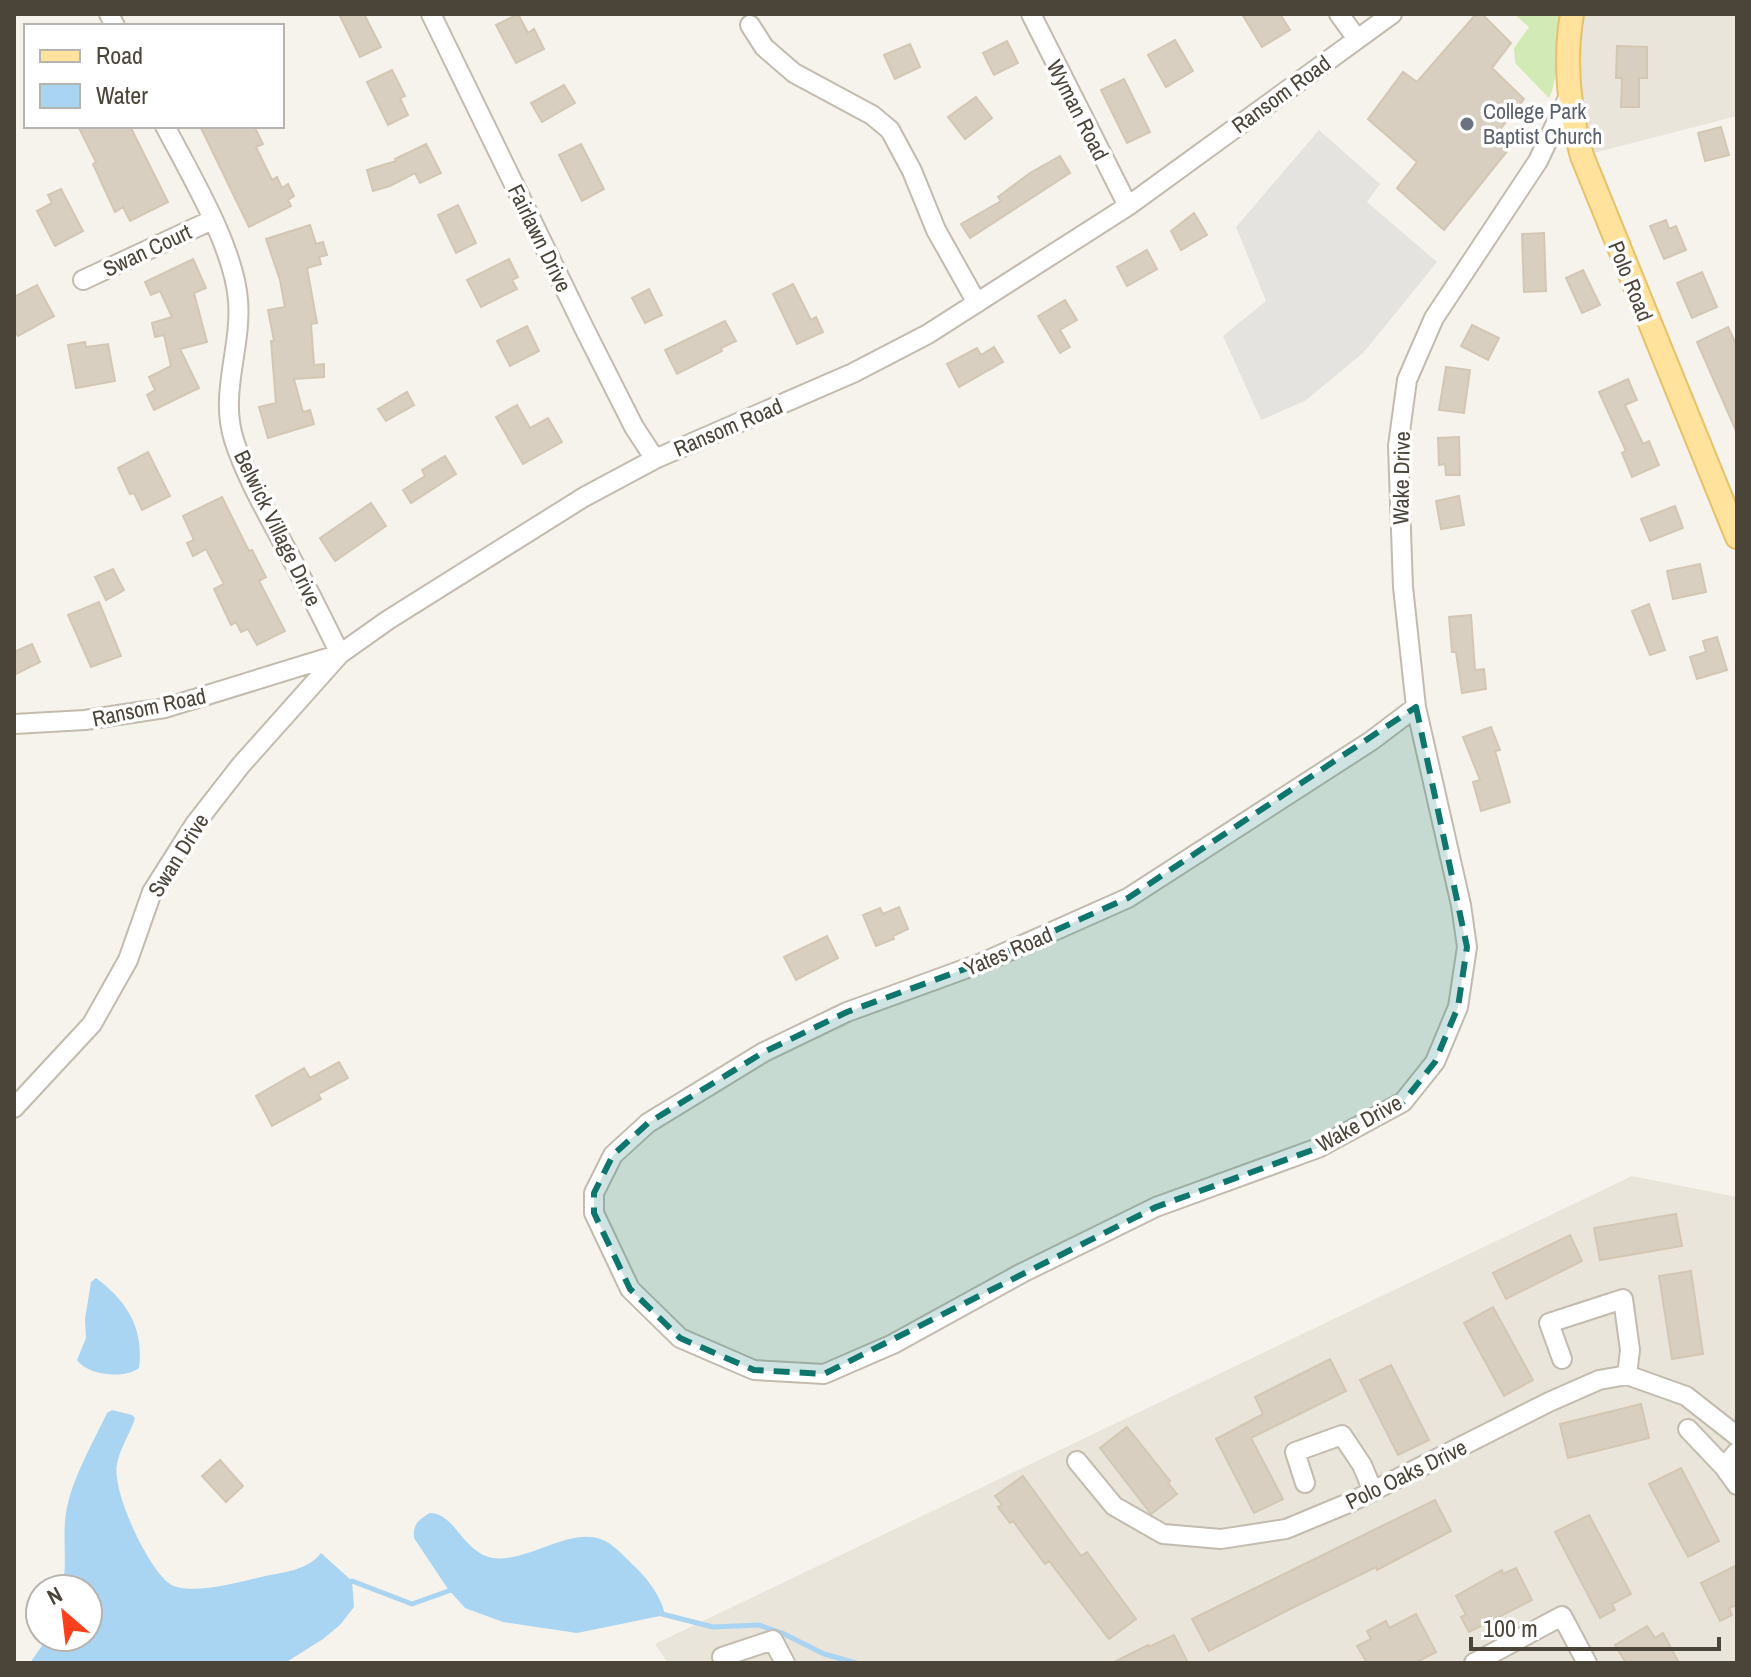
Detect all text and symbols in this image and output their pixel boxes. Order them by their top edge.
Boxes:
legend [24,24,284,128]
text: Road [96,39,143,71]
street label: Ransom Road [1226,48,1336,140]
street label: Wyman Road [1040,55,1116,165]
text: Water [96,79,148,111]
place label: College Park Baptist Church [1483,96,1602,151]
marker: College Park Baptist Church [1458,115,1476,133]
street label: Fairlawn Drive [501,179,579,297]
street label: Swan Court [98,216,196,284]
street label: Polo Road [1601,236,1661,326]
street label: Ransom Road [669,391,787,463]
street label: Wake Drive [1385,431,1417,525]
street label: Belwick Village Drive [227,445,329,611]
street label: Ransom Road [89,680,209,734]
street label: Swan Drive [141,808,215,902]
street label: Yates Road [959,919,1057,983]
street label: Wake Drive [1311,1087,1407,1159]
street label: Polo Oaks Drive [1340,1432,1472,1516]
north arrow [24,1573,104,1653]
text: N [42,1579,67,1612]
scale bar [1471,1601,1719,1651]
text: 100 m [1483,1612,1538,1644]

